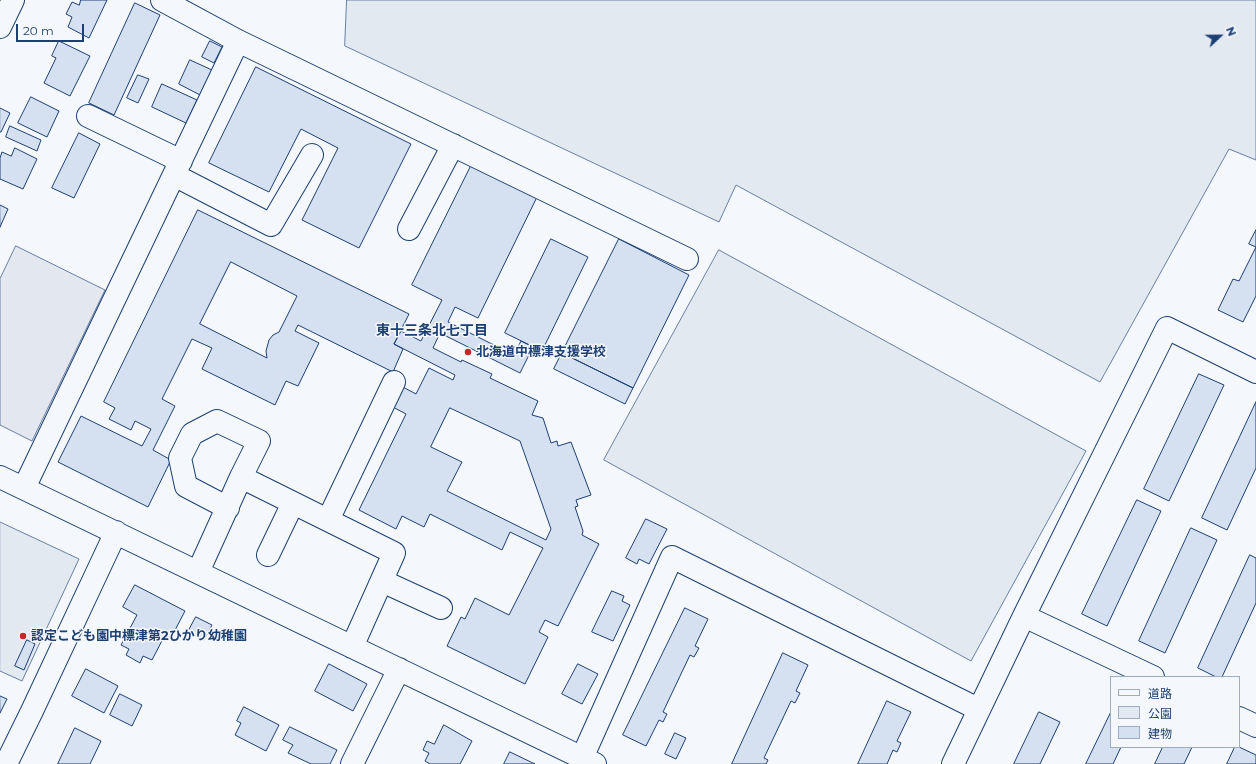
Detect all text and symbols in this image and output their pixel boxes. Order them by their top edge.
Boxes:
scale bar [18,16,86,42]
north arrow [1200,16,1240,56]
text: 20 m [23,23,54,38]
text: N [1223,25,1239,38]
district label: 東十三条北七丁目 [376,323,488,339]
place label: 北海道中標津支援学校 [476,344,606,360]
marker: 北海道中標津支援学校 [463,347,473,357]
place label: 認定こども園中標津第2ひかり幼稚園 [31,628,247,644]
marker: 認定こども園中標津第2ひかり幼稚園 [18,631,28,641]
legend [1110,676,1240,748]
text: 道路 [1148,686,1172,701]
text: 公園 [1148,706,1172,721]
text: 建物 [1148,726,1172,741]

